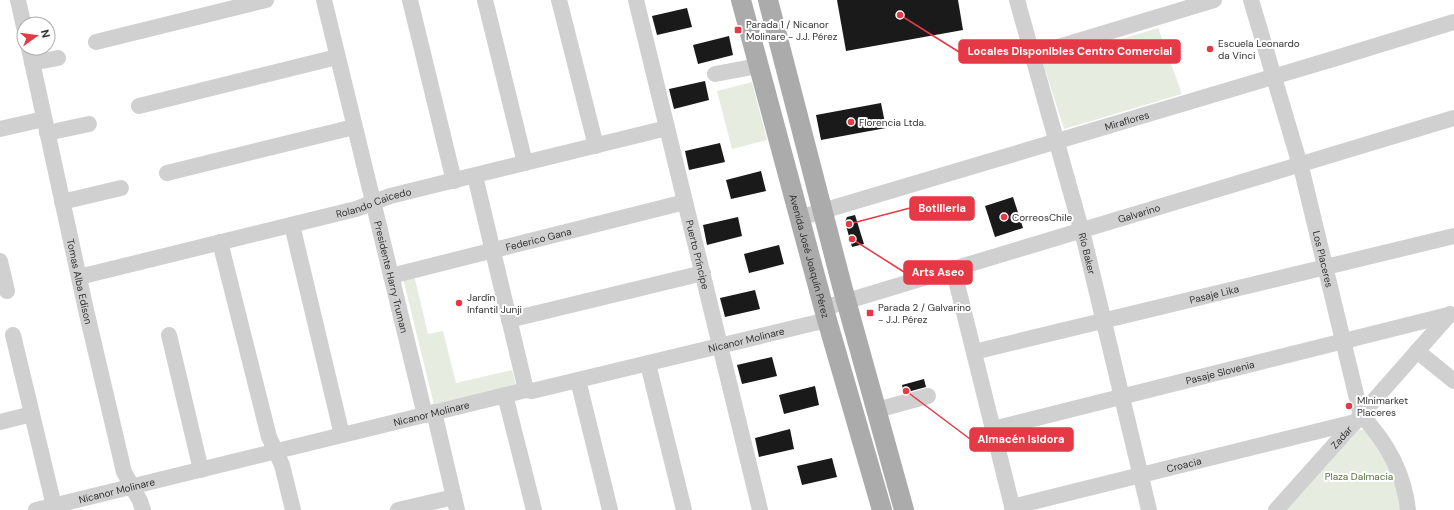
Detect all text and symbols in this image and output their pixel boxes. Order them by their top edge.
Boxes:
north arrow [16,16,56,56]
place label: Parada 1 / Nicanor Molinare - J.J. Pérez [746,18,838,43]
marker: Parada 1 / Nicanor Molinare - J.J. Pérez [733,25,743,35]
text: N [38,28,53,39]
place label: Escuela Leonardo da Vinci [1218,37,1300,62]
callout: Locales Disponibles Centro Comercial [959,40,1180,63]
text: Locales Disponibles Centro Comercial [968,44,1172,58]
marker: Escuela Leonardo da Vinci [1205,44,1215,54]
street label: Miraflores [1103,108,1151,134]
place label: Florencia Ltda. [859,116,926,129]
marker: Florencia Ltda. [846,117,856,127]
street label: Rolando Caicedo [335,185,413,221]
street label: Avenida José Joaquín Pérez [786,193,832,320]
callout: Botilleria [910,197,974,220]
text: Botilleria [918,201,966,215]
street label: Galvarino [1116,201,1162,226]
place label: CorreosChile [1012,211,1072,224]
marker: CorreosChile [999,212,1009,222]
street label: Puerto Príncipe [683,219,712,291]
street label: Presidente Harry Truman [371,220,411,335]
street label: Federico Gana [504,225,573,254]
street label: Los Placeres [1310,229,1336,289]
street label: Río Baker [1075,231,1098,276]
street label: Tomas Alba Edison [64,238,95,326]
callout: Arts Aseo [904,261,972,284]
text: Arts Aseo [912,265,965,279]
street label: Pasaje Lika [1188,282,1240,307]
place label: Jardín Infantil Junji [467,291,522,316]
marker: Jardín Infantil Junji [454,298,464,308]
place label: Parada 2 / Galvarino - J.J. Pérez [878,301,971,326]
marker: Parada 2 / Galvarino - J.J. Pérez [865,308,875,318]
street label: Nicanor Molinare [707,324,786,355]
street label: Pasaje Slovenia [1184,358,1256,387]
place label: MInimarket Placeres [1357,394,1408,419]
street label: Nicanor Molinare [392,398,471,429]
marker: MInimarket Placeres [1344,401,1354,411]
street label: Zadar [1328,423,1356,451]
callout: Almacén Isidora [970,428,1073,451]
text: Almacén Isidora [978,432,1064,446]
street label: Croacia [1165,454,1203,476]
park label: Plaza Dalmacia [1325,470,1393,483]
street label: Nicanor Molinare [77,475,156,506]

